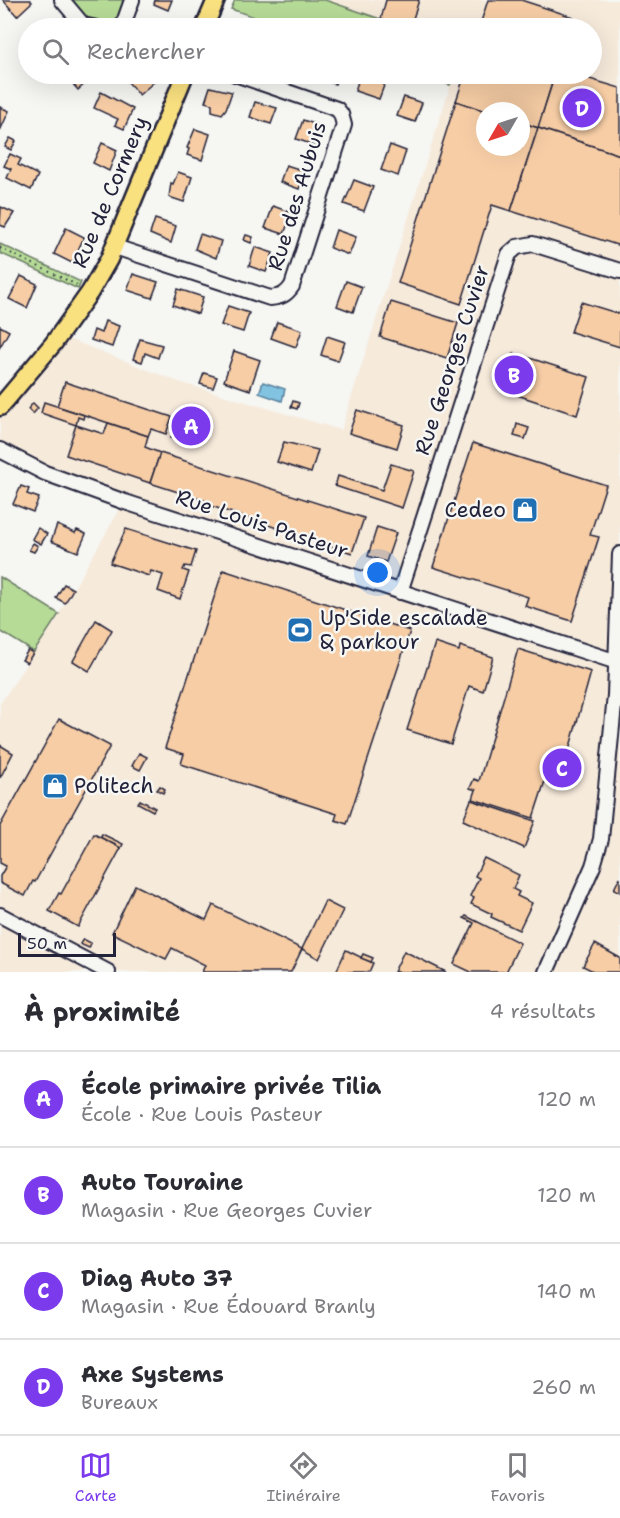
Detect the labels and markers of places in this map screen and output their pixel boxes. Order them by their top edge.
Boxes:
pin: D [562,86,602,130]
pin: B [494,352,534,398]
pin: A [172,404,210,448]
shop icon: Cedeo [510,495,540,525]
place label: Cedeo [444,496,506,524]
place label: Up'Side escalade & parkour [320,604,488,656]
sports icon: Up'Side escalade & parkour [285,615,315,645]
pin: C [542,746,582,790]
shop icon: Politech [40,771,70,801]
place label: Politech [74,772,154,800]

